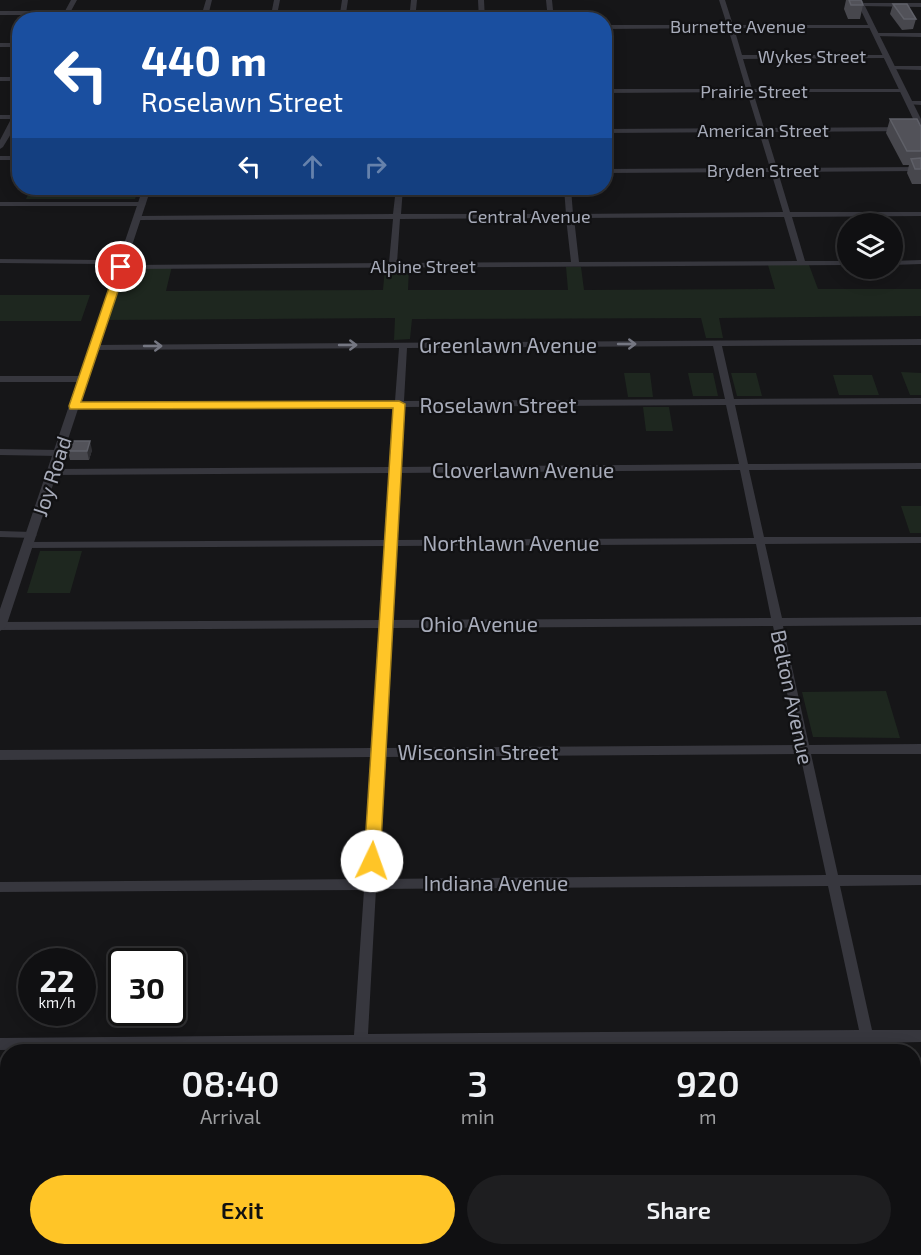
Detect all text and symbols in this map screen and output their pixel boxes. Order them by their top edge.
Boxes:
street label: Burnette Avenue [670,15,806,37]
text: 440 m [141,34,267,84]
icon: left [42,36,120,114]
street label: Wykes Street [758,45,866,67]
street label: Prairie Street [700,80,808,102]
text: Roselawn Street [141,85,343,117]
street label: American Street [697,119,829,141]
icon: left [233,150,266,183]
icon: ahead [296,150,329,183]
icon: right [359,150,392,183]
street label: Bryden Street [707,159,819,181]
street label: Central Avenue [467,205,591,227]
map controls [837,213,903,279]
button: layers [837,213,903,279]
pin [95,241,146,292]
icon: arrive [104,250,137,283]
street label: Alpine Street [370,255,476,277]
street label: Greenlawn Avenue [419,332,597,357]
one-way arrow [617,338,637,350]
one-way arrow [338,339,358,351]
one-way arrow [143,340,163,352]
street label: Roselawn Street [419,392,577,417]
street label: Joy Road [26,433,76,519]
street label: Cloverlawn Avenue [432,457,614,482]
street label: Northlawn Avenue [422,530,600,555]
street label: Ohio Avenue [420,611,538,636]
street label: Belton Avenue [767,627,819,767]
street label: Wisconsin Street [397,739,559,764]
position arrow [340,829,404,893]
street label: Indiana Avenue [424,870,568,895]
speed limit sign: 30 [108,948,186,1026]
text: 22 [40,962,74,998]
text: km/h [38,993,76,1011]
text: 08:40 [181,1061,279,1104]
text: 3 [468,1061,488,1104]
text: 920 [676,1061,740,1104]
text: Arrival [200,1104,261,1128]
text: min [461,1104,495,1128]
text: m [699,1104,717,1128]
button: Exit [30,1175,455,1244]
button: Share [467,1175,891,1244]

